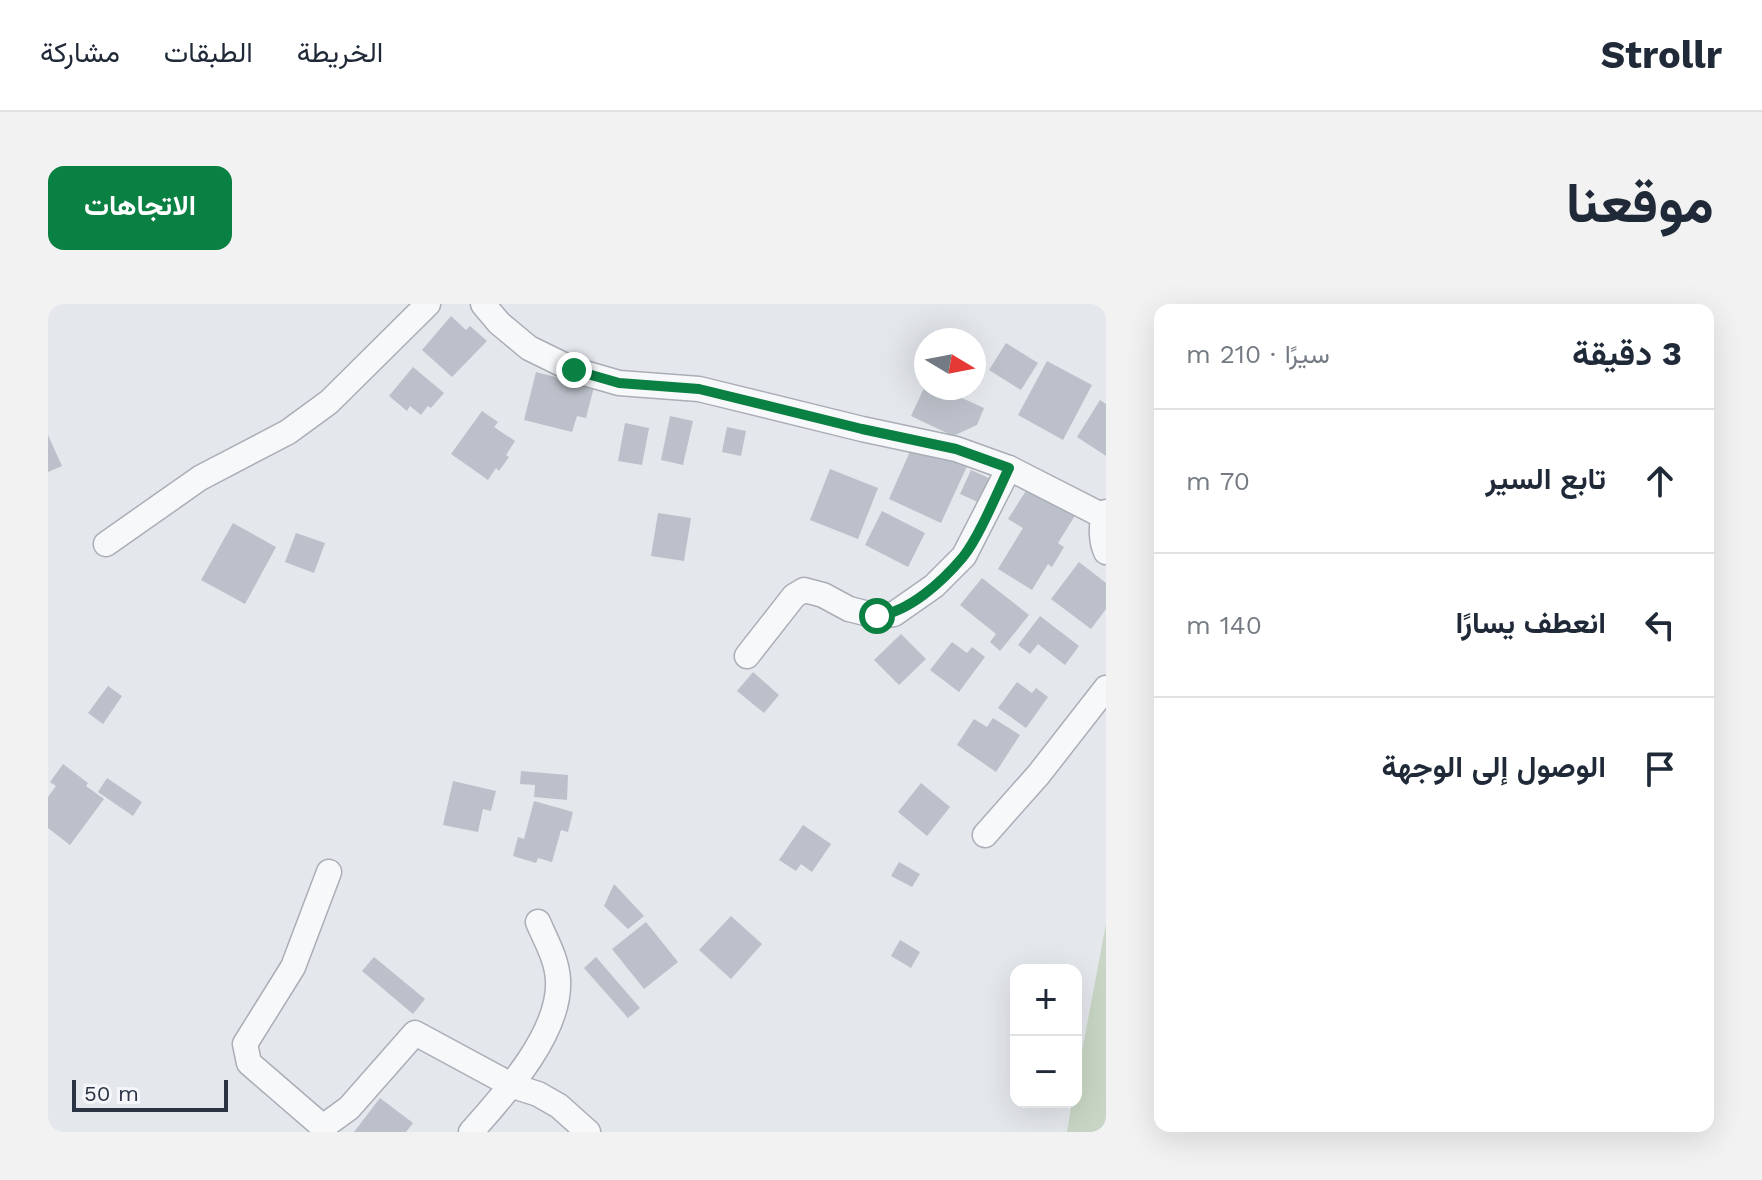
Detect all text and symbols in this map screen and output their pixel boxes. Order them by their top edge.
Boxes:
text: Strollr [1601,33,1722,77]
text: مشاركة [40,36,120,69]
text: الطبقات [164,36,253,69]
text: الخريطة [297,36,383,69]
button: الاتجاهات [48,166,232,250]
text: موقعنا [1566,170,1714,236]
north arrow [914,328,986,400]
text: 3 دقيقة [1572,333,1682,373]
text: سيرًا · 210 m [1186,339,1330,369]
route end [556,352,592,388]
icon: ahead [1638,459,1682,503]
text: تابع السير [1486,461,1606,496]
text: 70 m [1186,466,1250,496]
route start [859,598,895,634]
icon: left [1638,603,1682,647]
text: انعطف يسارًا [1455,605,1606,640]
text: 140 m [1186,610,1262,640]
icon: arrive [1638,747,1682,791]
text: الوصول إلى الوجهة [1381,749,1606,784]
map controls [1010,964,1082,1108]
button: + [1010,964,1082,1036]
button: − [1010,1036,1082,1108]
scale bar [72,1076,228,1112]
text: 50 m [84,1081,139,1106]

